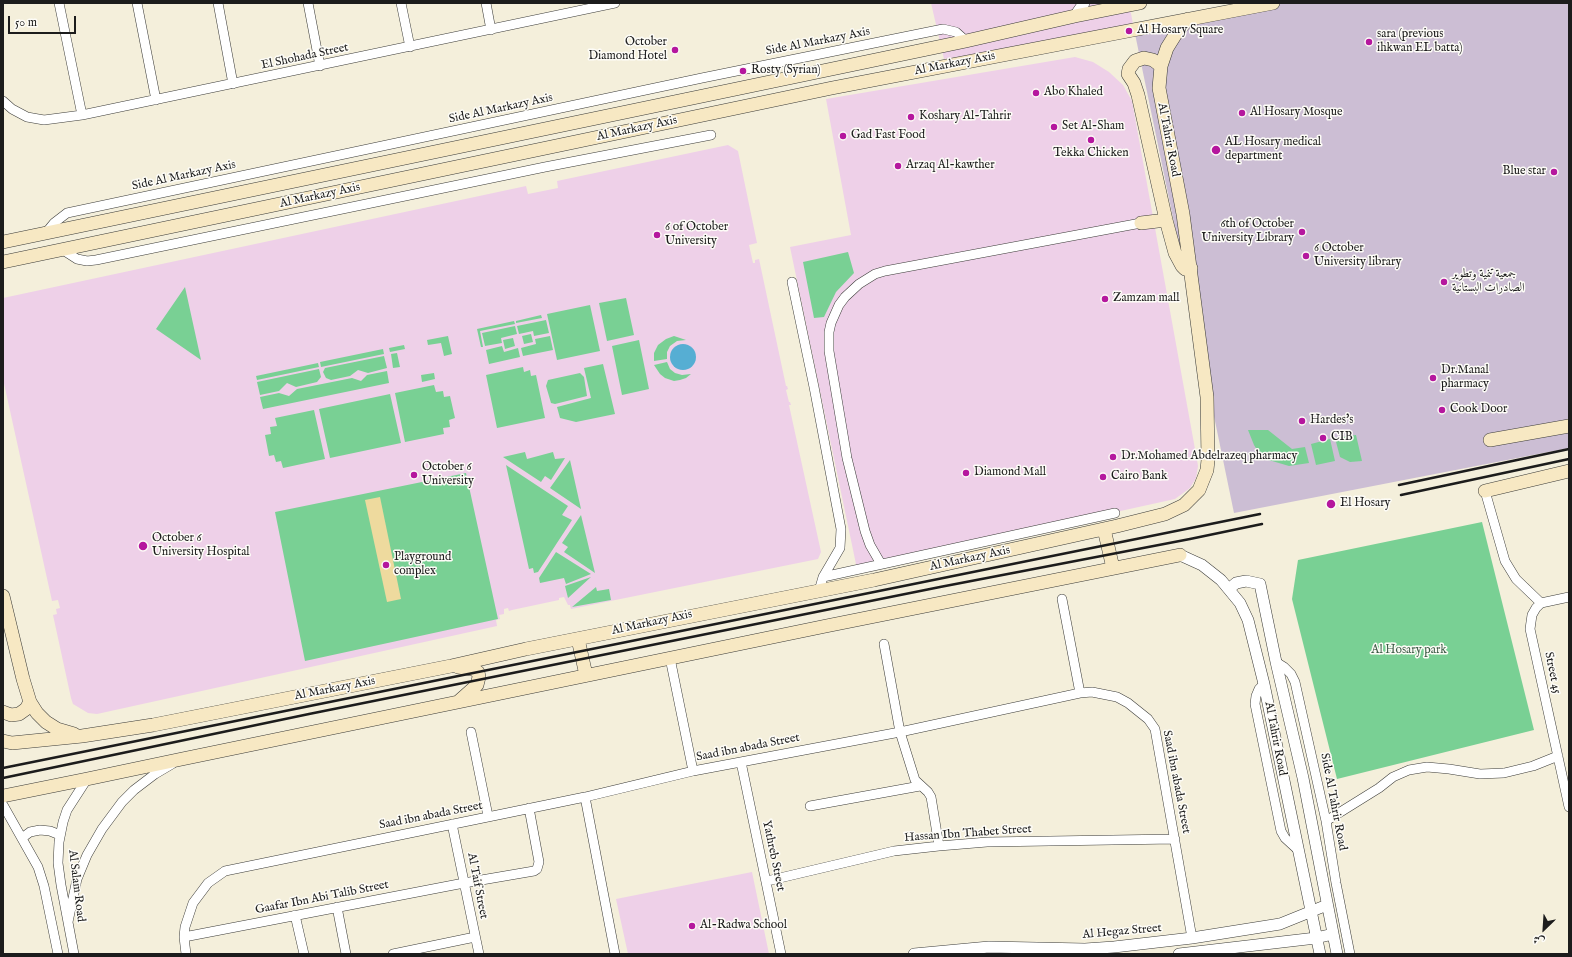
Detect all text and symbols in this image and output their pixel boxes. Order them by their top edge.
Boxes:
scale bar [10,8,78,34]
text: 50 m [15,15,37,30]
place label: Al Hosary Square [1137,24,1223,38]
street label: Side Al Markazy Axis [765,25,871,59]
marker: Al Hosary Square [1124,26,1134,36]
place label: sara (previous ihkwan EL batta) [1377,28,1463,56]
place label: October Diamond Hotel [588,36,667,64]
marker: sara (previous ihkwan EL batta) [1364,37,1374,47]
street label: El Shohada Street [260,41,350,73]
marker: October Diamond Hotel [670,45,680,55]
street label: Al Markazy Axis [913,49,997,79]
place label: Rosty (Syrian) [751,64,821,78]
marker: Rosty (Syrian) [738,66,748,76]
place label: Abo Khaled [1044,86,1103,100]
marker: Abo Khaled [1031,88,1041,98]
street label: Side Al Markazy Axis [448,91,554,127]
street label: Al Tahrir Road [1154,102,1182,178]
place label: Al Hosary Mosque [1250,106,1342,120]
marker: Al Hosary Mosque [1237,108,1247,118]
place label: Koshary Al-Tahrir [919,110,1011,124]
marker: Koshary Al-Tahrir [906,112,916,122]
street label: Al Markazy Axis [595,113,679,145]
place label: Set Al-Sham [1062,120,1124,134]
marker: Set Al-Sham [1049,122,1059,132]
place label: Gad Fast Food [851,129,925,143]
marker: Gad Fast Food [838,131,848,141]
marker: Tekka Chicken [1086,135,1096,145]
place label: AL Hosary medical department [1225,136,1321,164]
marker: AL Hosary medical department [1210,144,1222,156]
place label: Tekka Chicken [1053,147,1129,161]
street label: Side Al Markazy Axis [131,158,237,194]
place label: Arzaq Al-kawther [906,159,995,173]
marker: Arzaq Al-kawther [893,161,903,171]
place label: Blue star [1503,165,1546,179]
marker: Blue star [1549,167,1559,177]
street label: Al Markazy Axis [278,180,362,212]
place label: 6th of October University Library [1201,218,1294,246]
place label: 6 of October University [665,221,728,249]
marker: 6th of October University Library [1297,227,1307,237]
marker: 6 of October University [652,230,662,240]
place label: 6 October University library [1314,242,1401,270]
marker: 6 October University library [1301,251,1311,261]
place label: جمعية تنمية وتطوير الصادرات البستانية [1452,268,1525,296]
marker: جمعية تنمية وتطوير الصادرات البستانية [1439,277,1449,287]
place label: Zamzam mall [1113,292,1180,306]
marker: Zamzam mall [1100,294,1110,304]
place label: Dr.Manal pharmacy [1441,364,1489,392]
marker: Dr.Manal pharmacy [1428,373,1438,383]
place label: Cook Door [1450,403,1507,417]
marker: Cook Door [1437,405,1447,415]
place label: Hardes's [1310,414,1353,428]
marker: Hardes's [1297,416,1307,426]
place label: CIB [1331,431,1353,445]
marker: CIB [1318,433,1328,443]
place label: Dr.Mohamed Abdelrazeq pharmacy [1121,450,1297,464]
marker: Dr.Mohamed Abdelrazeq pharmacy [1108,452,1118,462]
place label: October 6 University [422,461,474,489]
place label: Diamond Mall [974,466,1046,480]
marker: Diamond Mall [961,468,971,478]
marker: October 6 University [409,470,419,480]
place label: Cairo Bank [1111,470,1167,484]
marker: Cairo Bank [1098,472,1108,482]
place label: El Hosary [1340,497,1391,511]
marker: El Hosary [1325,498,1337,510]
place label: October 6 University Hospital [152,532,250,560]
marker: October 6 University Hospital [137,540,149,552]
street label: Al Markazy Axis [928,543,1012,575]
place label: Playground complex [394,551,451,579]
marker: Playground complex [381,560,391,570]
street label: Al Markazy Axis [610,607,694,639]
park label: Al Hosary park [1371,644,1447,658]
street label: Street 45 [1541,651,1563,695]
street label: Al Markazy Axis [293,674,377,704]
street label: Al Tahrir Road [1261,701,1289,777]
street label: Saad ibn abada Street [1159,729,1193,835]
street label: Saad ibn abada Street [695,731,801,765]
street label: Side Al Tahrir Road [1316,752,1350,852]
street label: Saad ibn abada Street [378,799,484,833]
street label: Yathreb Street [758,819,788,893]
street label: Hassan Ibn Thabet Street [904,822,1032,846]
street label: Al Salam Road [64,849,88,923]
street label: Al Taif Street [464,852,490,920]
street label: Gaafar Ibn Abi Talib Street [254,878,390,918]
north arrow [1524,909,1564,949]
place label: Al-Radwa School [700,919,787,933]
marker: Al-Radwa School [687,921,697,931]
street label: Al Hegaz Street [1082,921,1162,943]
text: ش [1531,931,1547,949]

